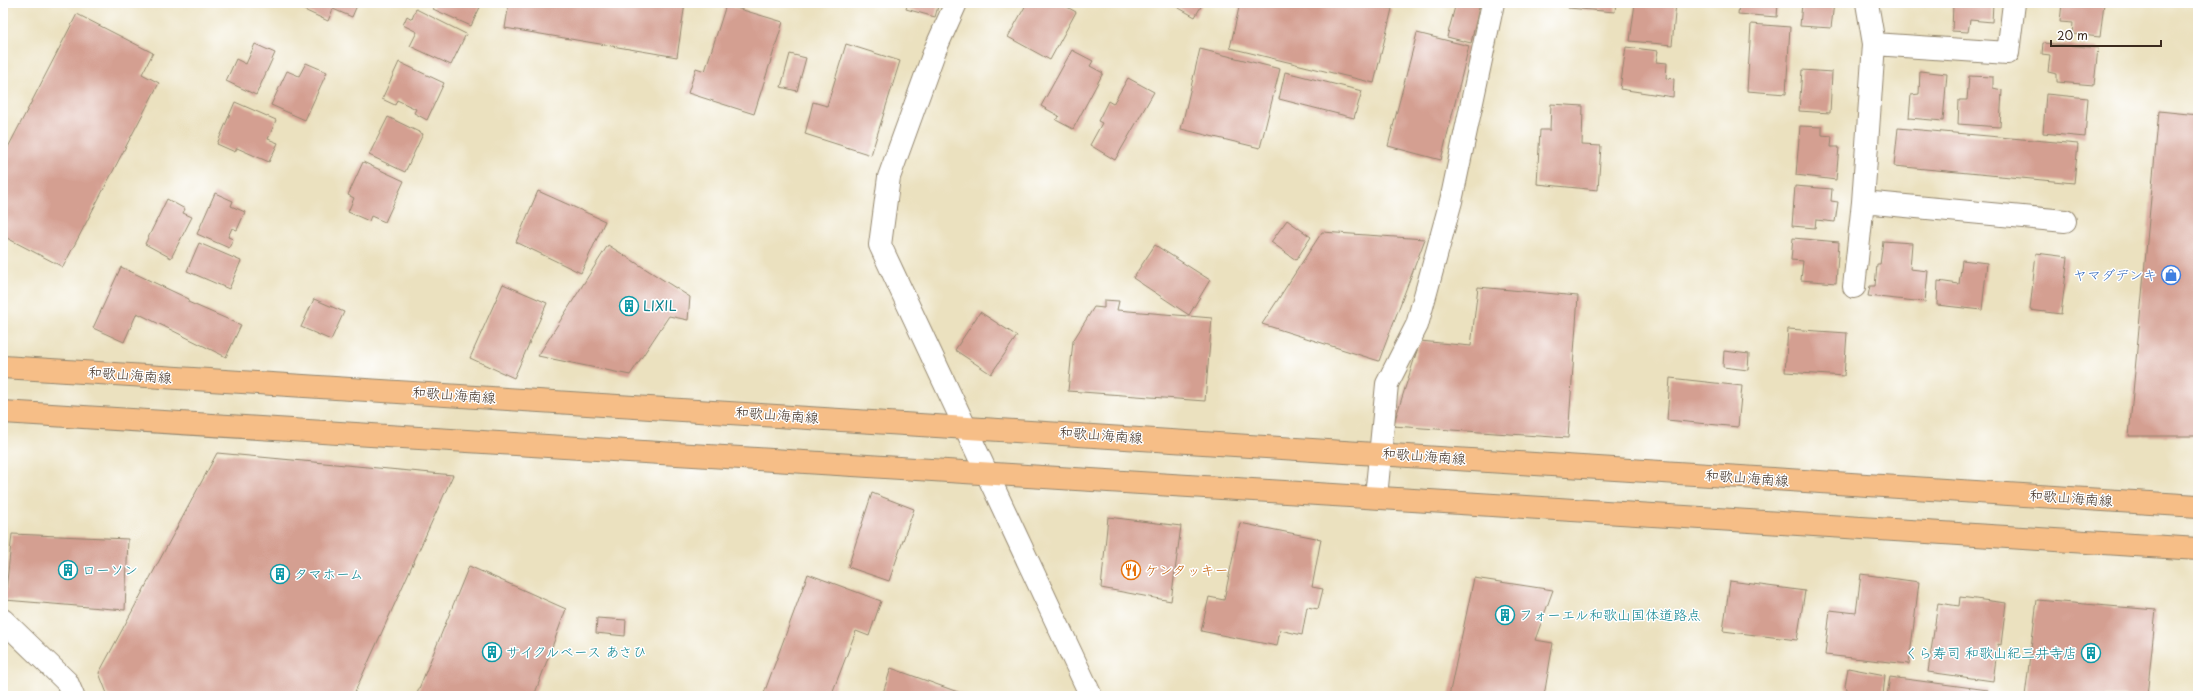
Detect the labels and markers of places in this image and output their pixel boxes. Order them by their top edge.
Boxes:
place label: ヤマダデンキ [2073,264,2157,285]
shop icon: ヤマダデンキ [2160,264,2182,286]
building icon: LIXIL [618,295,640,317]
place label: LIXIL [643,295,677,316]
building icon: ローソン [57,559,79,581]
place label: ローソン [82,559,138,580]
restaurant icon: ケンタッキー [1120,559,1142,581]
place label: ケンタッキー [1145,559,1228,580]
building icon: タマホーム [269,563,291,585]
place label: タマホーム [294,563,363,584]
building icon: フォーエル和歌山国体道路点 [1494,604,1516,626]
place label: フォーエル和歌山国体道路点 [1519,604,1701,625]
building icon: サイクルベース あさひ [481,641,503,663]
place label: サイクルベース あさひ [506,641,647,662]
place label: くら寿司 和歌山紀三井寺店 [1904,642,2077,663]
building icon: くら寿司 和歌山紀三井寺店 [2080,642,2102,664]

